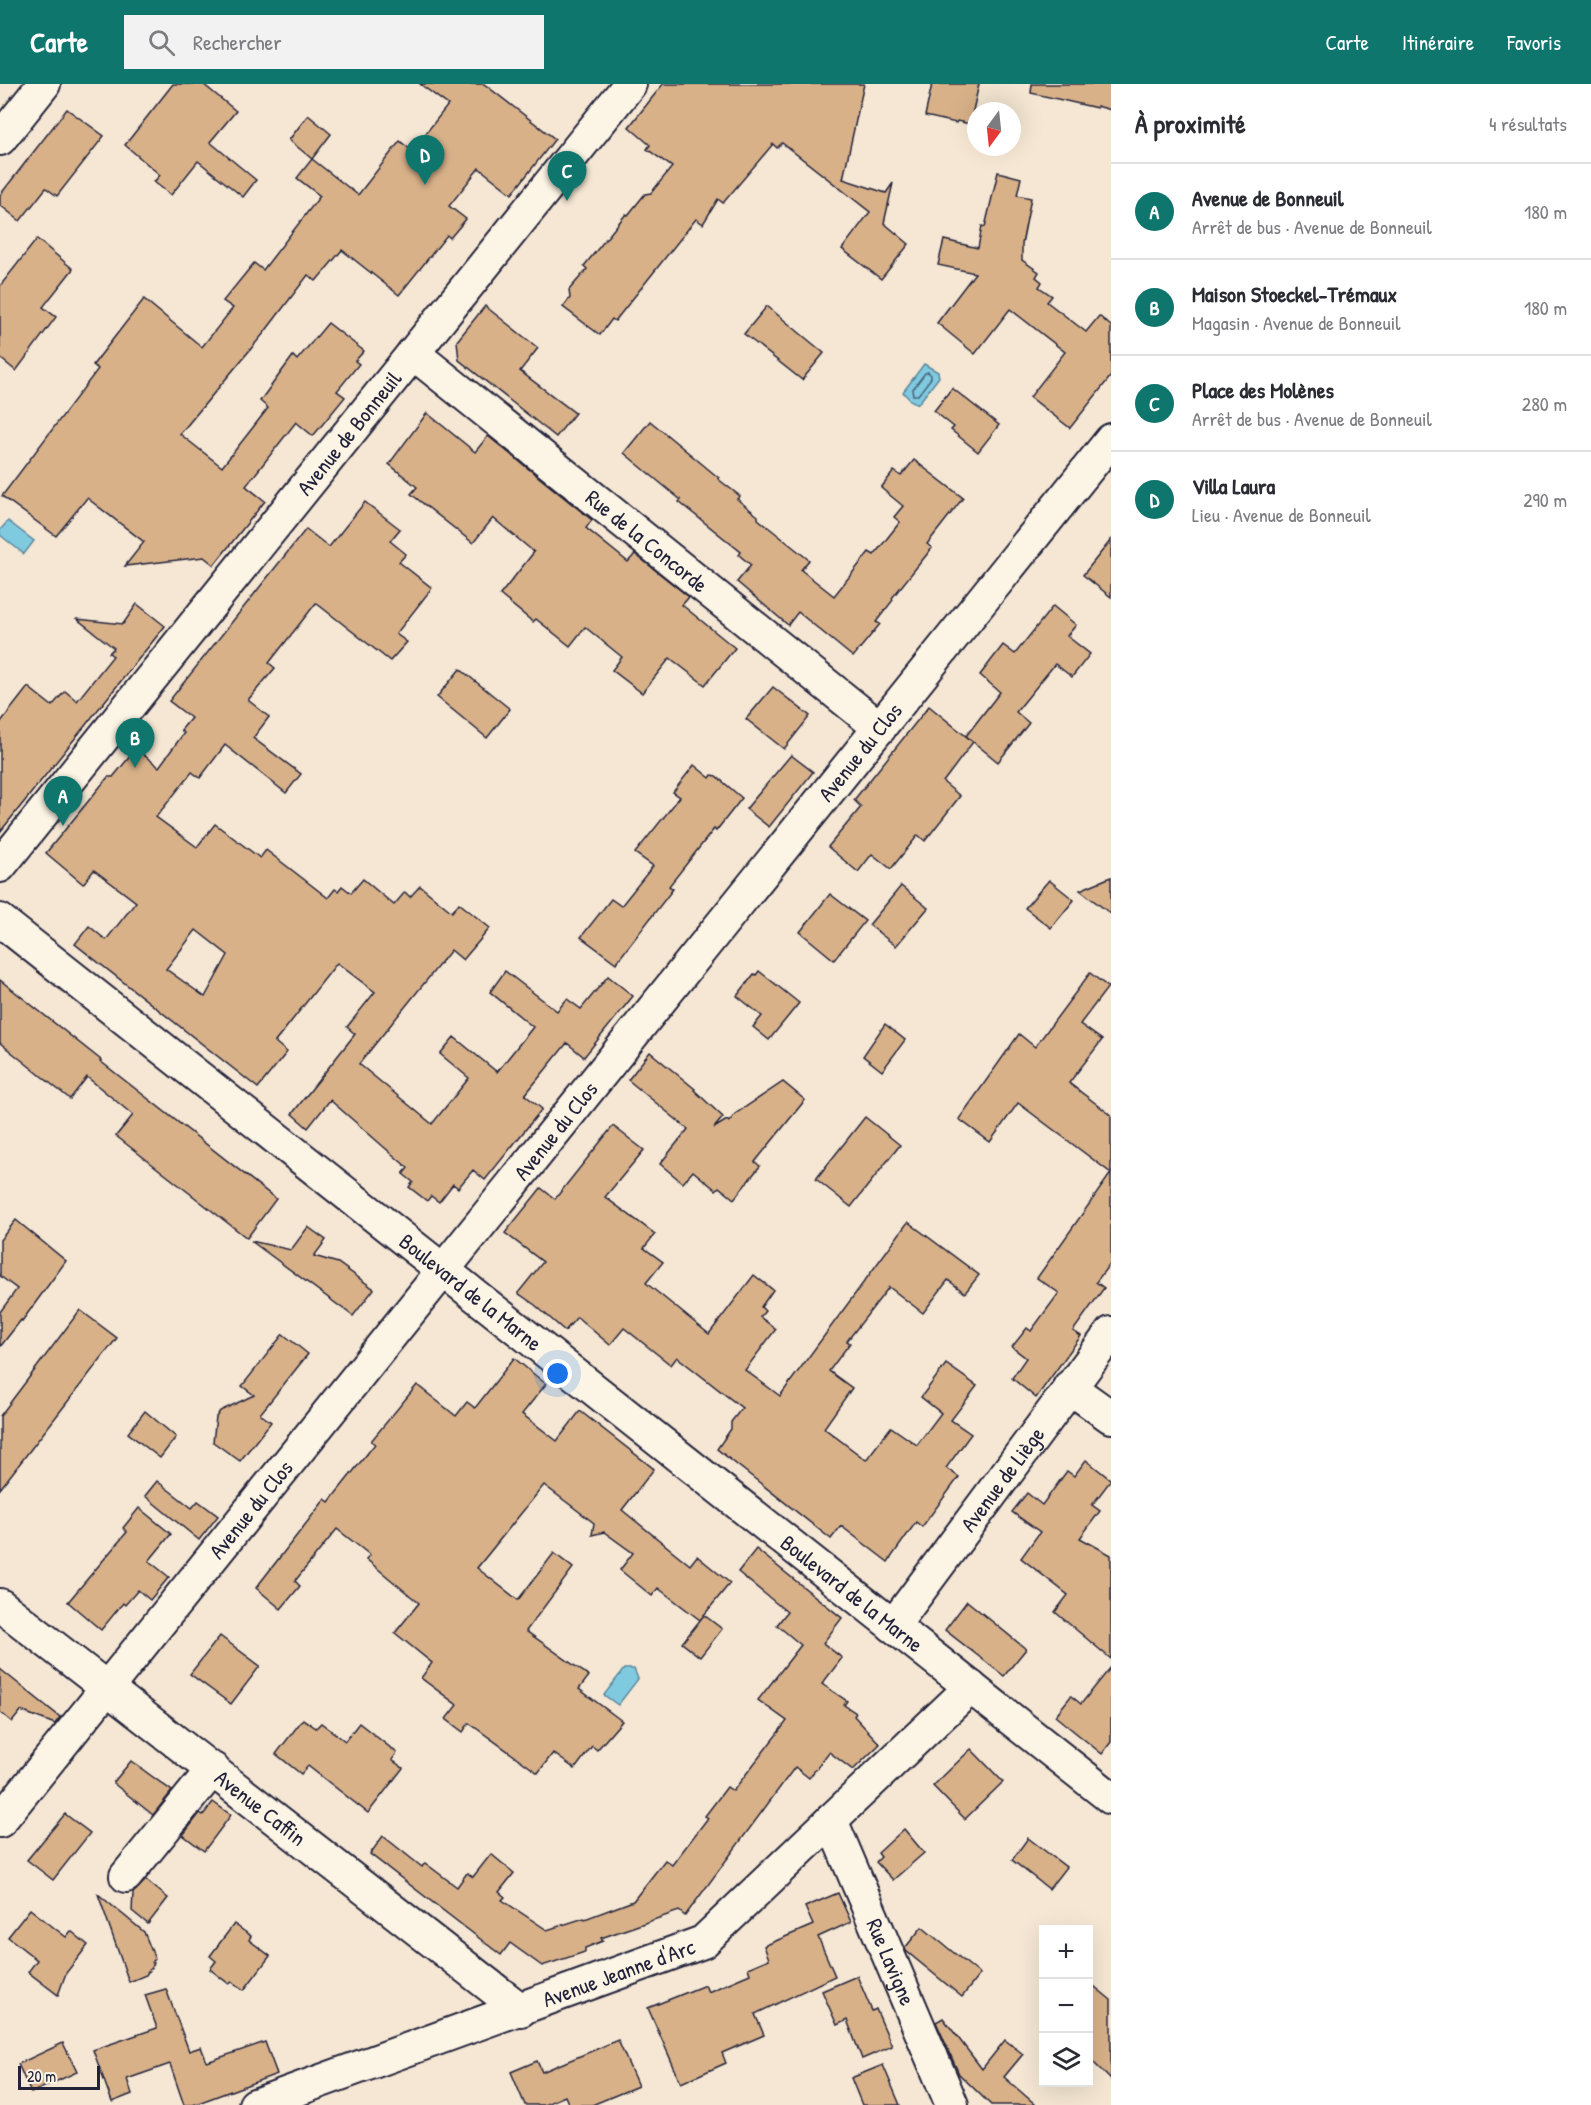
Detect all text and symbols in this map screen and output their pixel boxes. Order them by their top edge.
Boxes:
search box [124,15,544,69]
text: Carte [30,23,88,61]
icon: search [145,26,178,59]
text: Rechercher [193,27,282,57]
text: Carte [1326,28,1369,57]
text: Itinéraire [1402,28,1474,57]
text: Favoris [1507,28,1561,57]
north arrow [967,102,1021,156]
text: À proximité [1135,106,1246,141]
text: 4 résultats [1489,110,1567,137]
pin: D [406,135,444,185]
pin: C [548,152,586,201]
text: Avenue de Bonneuil [1192,183,1344,213]
text: A [1150,198,1159,225]
text: 180 m [1524,198,1567,225]
text: Arrêt de bus · Avenue de Bonneuil [1192,213,1432,240]
text: Maison Stoeckel-Trémaux [1192,279,1397,309]
text: B [1149,294,1160,321]
text: 180 m [1524,294,1567,321]
text: Magasin · Avenue de Bonneuil [1192,309,1401,336]
street label: Avenue de Bonneuil [290,364,408,501]
text: Place des Molènes [1192,375,1334,405]
text: C [1149,390,1160,417]
text: 280 m [1522,390,1567,417]
text: Arrêt de bus · Avenue de Bonneuil [1192,405,1432,432]
text: Villa Laura [1192,471,1275,501]
street label: Rue de la Concorde [580,483,714,599]
text: D [1150,486,1159,513]
text: 290 m [1523,486,1567,513]
text: Lieu · Avenue de Bonneuil [1192,501,1371,528]
street label: Avenue du Clos [811,696,909,808]
pin: B [116,718,154,768]
pin: A [44,776,82,826]
street label: Avenue du Clos [506,1075,604,1186]
street label: Boulevard de la Marne [393,1226,548,1358]
your location [543,1359,572,1388]
street label: Avenue de Liège [953,1420,1051,1538]
street label: Avenue du Clos [202,1454,300,1565]
street label: Boulevard de la Marne [775,1528,930,1659]
street label: Avenue Caffin [209,1763,312,1853]
street label: Rue Lavigne [859,1914,923,2010]
map controls [1039,1925,1093,2087]
button: + [1039,1925,1093,1979]
street label: Avenue Jeanne d'Arc [538,1931,699,2014]
button: − [1039,1979,1093,2033]
button: layers [1039,2033,1093,2087]
scale bar [18,2063,100,2090]
text: 20 m [27,2065,56,2087]

